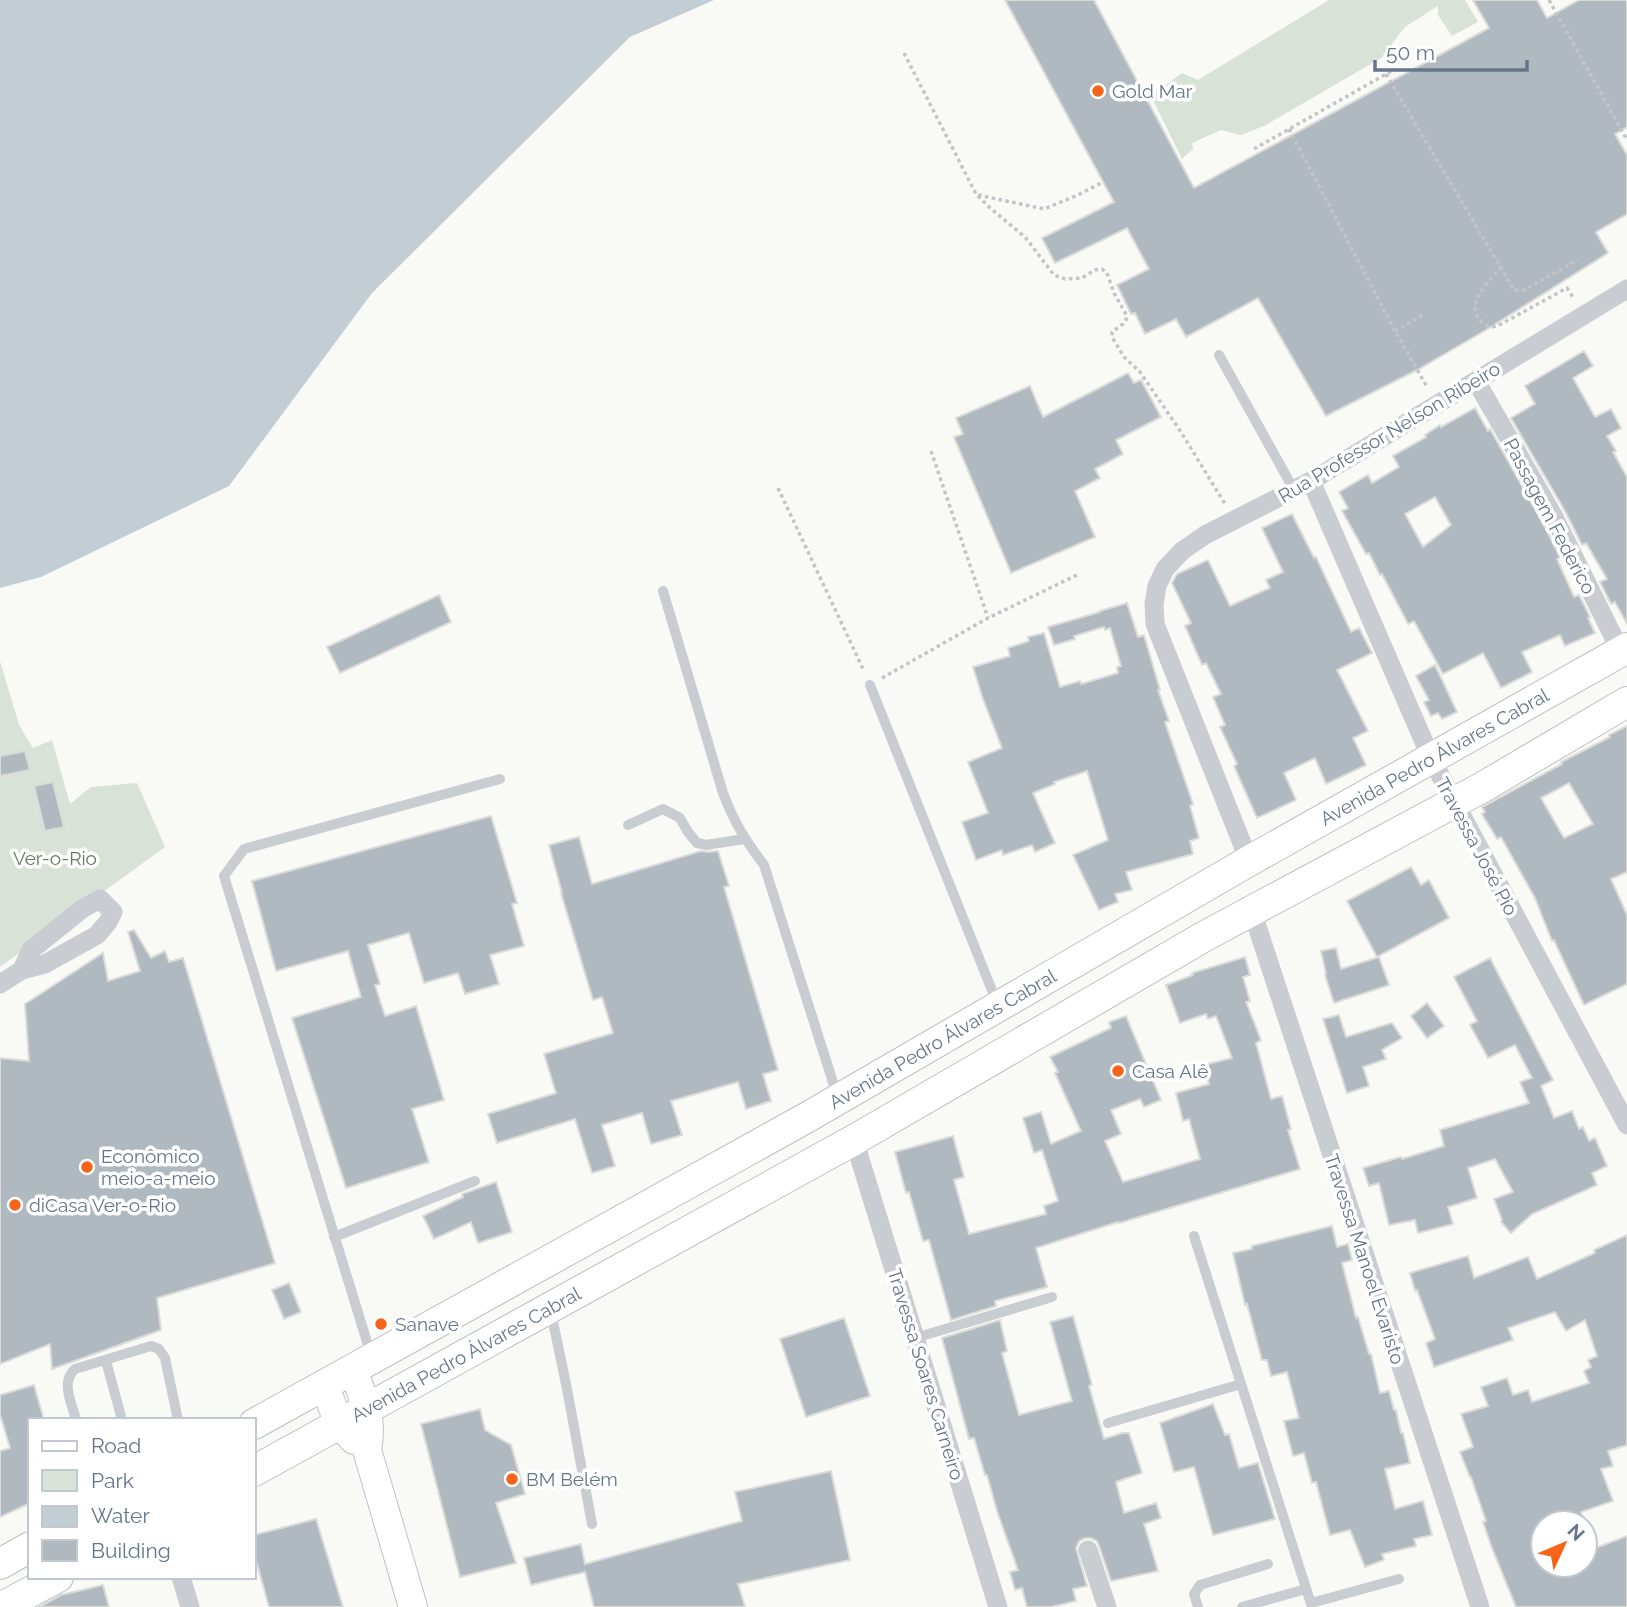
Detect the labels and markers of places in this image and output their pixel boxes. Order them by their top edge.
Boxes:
place label: Gold Mar [1112,80,1193,102]
marker: Gold Mar [1090,83,1106,99]
place label: Casa Alê [1132,1060,1208,1082]
marker: Casa Alê [1110,1063,1126,1079]
place label: Econômico meio-a-meio [101,1145,216,1189]
marker: Econômico meio-a-meio [79,1159,95,1175]
place label: diCasa Ver-o-Rio [29,1194,176,1216]
marker: diCasa Ver-o-Rio [7,1197,23,1213]
place label: Sanave [395,1313,459,1335]
marker: Sanave [373,1316,389,1332]
place label: BM Belém [526,1468,618,1490]
marker: BM Belém [504,1471,520,1487]

